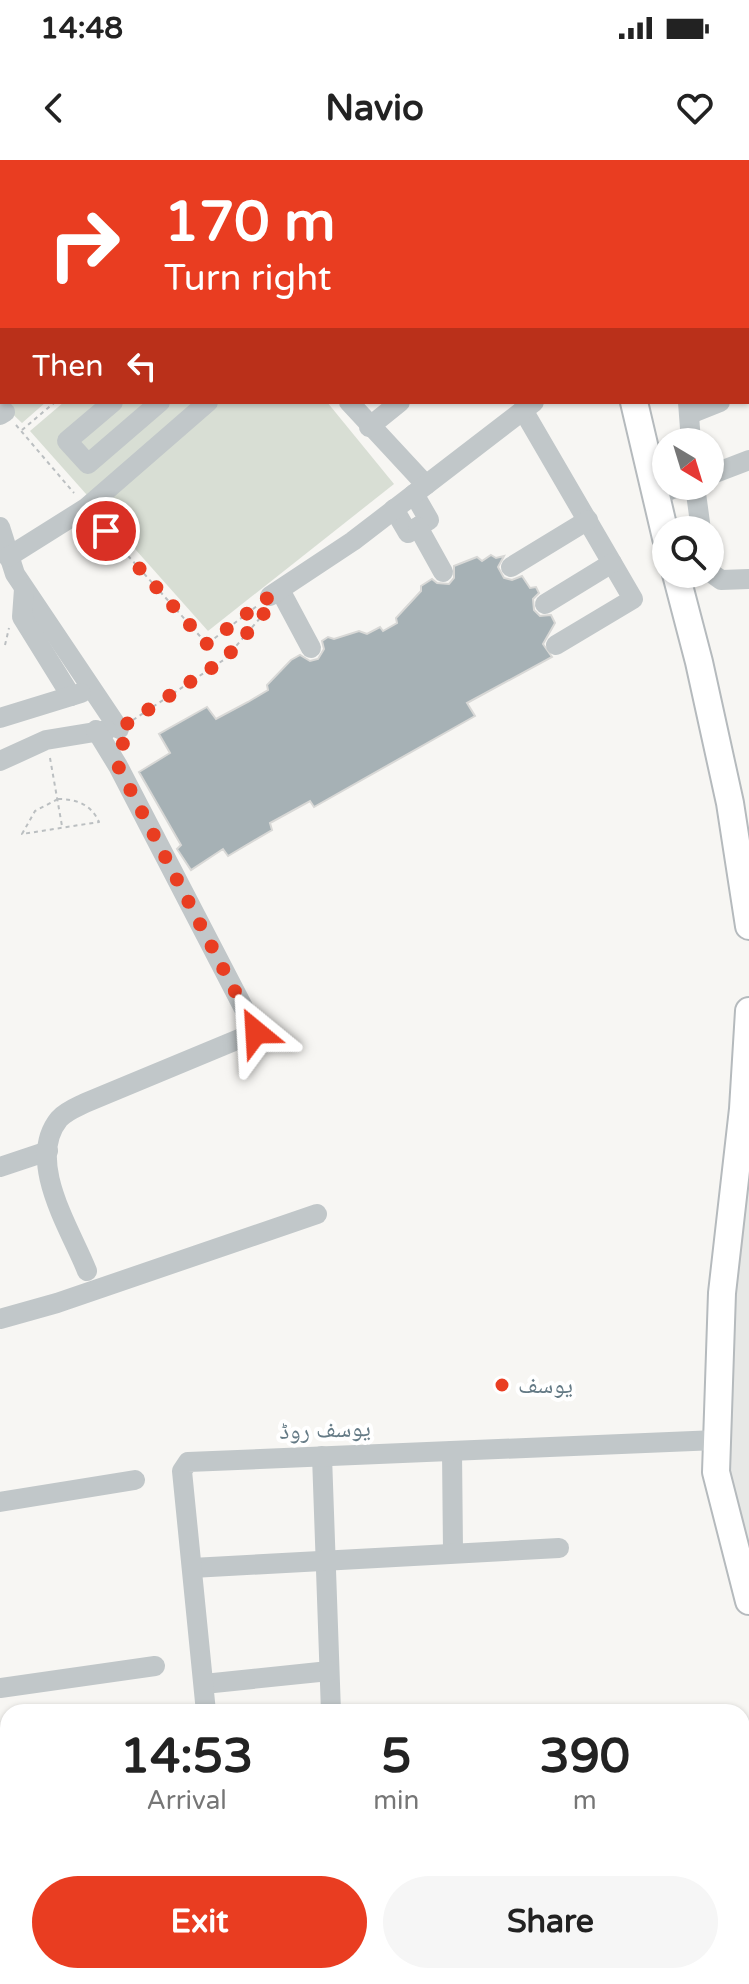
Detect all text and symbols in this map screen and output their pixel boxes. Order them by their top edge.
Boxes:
text: 14:48 [40,10,123,47]
icon: back [32,86,76,130]
icon: heart [673,86,717,130]
text: Navio [325,87,424,130]
text: 170 m [164,189,335,256]
icon: right [32,192,136,296]
text: Turn right [164,257,331,300]
icon: left [120,344,164,388]
text: Then [32,348,104,385]
north arrow [652,428,724,500]
map controls [652,428,724,588]
pin [72,497,140,565]
icon: arrive [84,509,128,553]
button: search [652,516,724,588]
position arrow [214,990,298,1074]
place label: یوسف [518,1371,573,1400]
marker: یوسف [493,1376,511,1394]
street label: یوسف روڈ [279,1414,371,1446]
text: 14:53 [120,1728,253,1786]
text: 5 [381,1728,411,1786]
text: 390 [539,1728,630,1786]
text: Arrival [146,1785,227,1816]
text: min [373,1785,419,1816]
text: m [573,1785,597,1816]
button: Exit [32,1876,367,1968]
button: Share [383,1876,718,1968]

